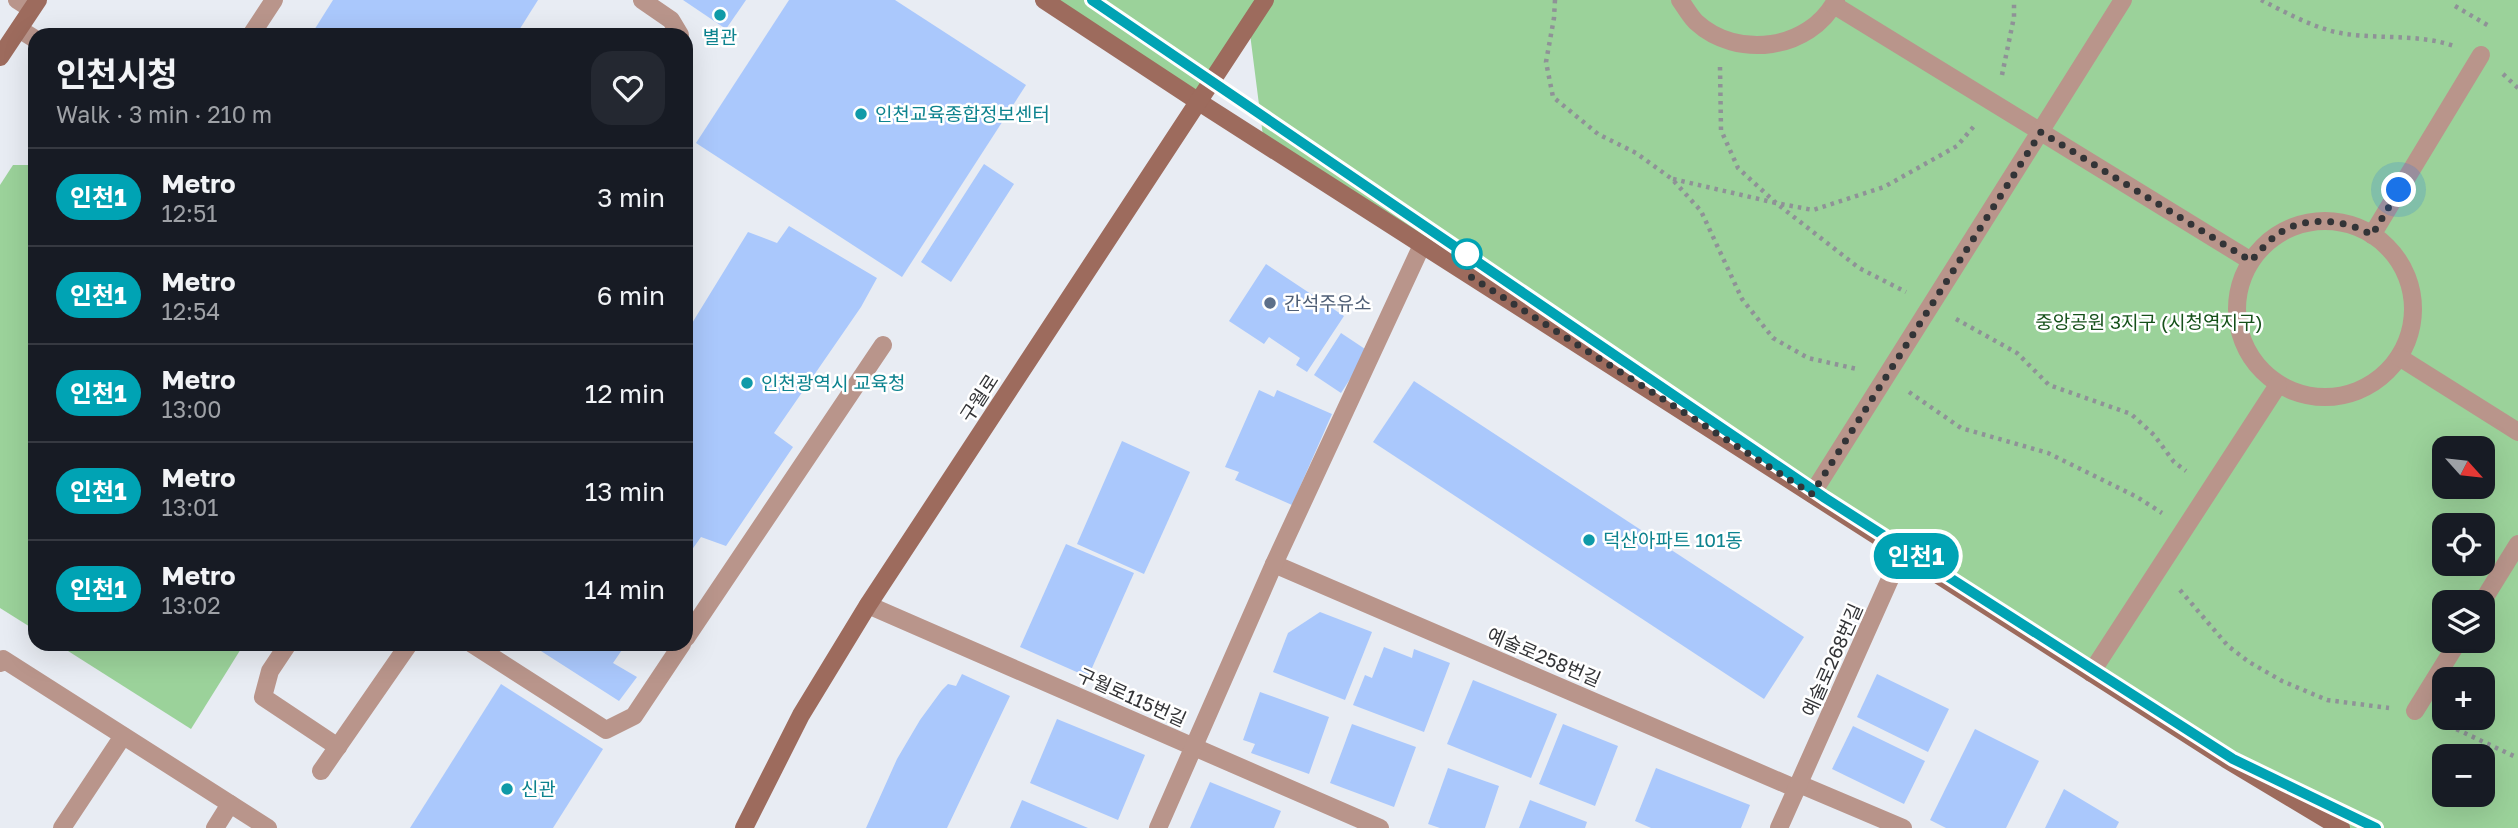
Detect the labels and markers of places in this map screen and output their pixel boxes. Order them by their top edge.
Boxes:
marker: 별관 [712,7,728,23]
place label: 별관 [703,25,737,48]
place label: 인천교육종합정보센터 [875,102,1050,125]
marker: 인천교육종합정보센터 [853,106,869,122]
unlabelled marker [1452,239,1482,269]
place label: 간석주유소 [1284,291,1371,314]
marker: 간석주유소 [1262,295,1278,311]
place label: 인천광역시 교육청 [761,371,906,394]
marker: 인천광역시 교육청 [739,375,755,391]
place label: 덕산아파트 101동 [1603,528,1743,551]
marker: 덕산아파트 101동 [1581,532,1597,548]
place label: 신관 [521,777,556,800]
marker: 신관 [499,781,515,797]

